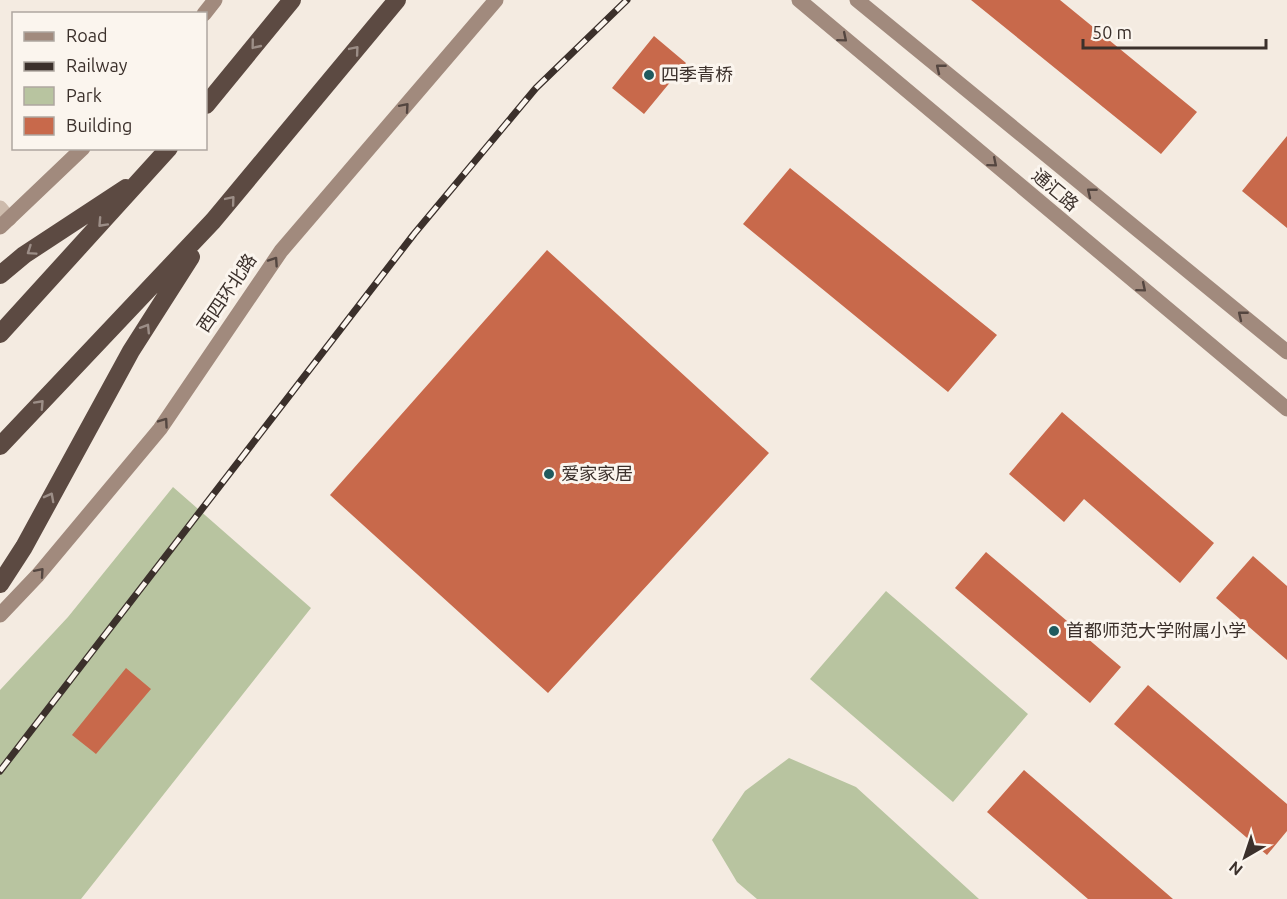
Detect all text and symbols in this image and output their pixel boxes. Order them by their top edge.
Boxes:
legend [12,12,207,150]
scale bar [1083,12,1266,50]
text: 50 m [1092,22,1132,42]
text: Road [66,25,108,45]
one-way arrow [836,30,847,41]
one-way arrow [251,38,262,49]
one-way arrow [348,46,359,57]
text: Railway [66,55,128,75]
place label: 四季青桥 [661,64,733,84]
one-way arrow [936,64,947,75]
marker: 四季青桥 [642,68,656,82]
text: Park [66,85,102,105]
one-way arrow [398,103,409,114]
text: Building [66,115,132,135]
one-way arrow [986,155,997,166]
street label: 通汇路 [1029,164,1083,214]
one-way arrow [1087,188,1098,199]
one-way arrow [224,196,235,207]
one-way arrow [99,216,110,227]
one-way arrow [26,244,37,255]
street label: 西四环北路 [193,250,260,335]
one-way arrow [267,257,278,268]
one-way arrow [1135,281,1146,292]
one-way arrow [1238,312,1249,323]
one-way arrow [139,323,150,334]
one-way arrow [33,400,44,410]
one-way arrow [157,418,168,429]
place label: 爱家家居 [561,463,633,483]
marker: 爱家家居 [542,467,556,481]
one-way arrow [43,493,54,503]
one-way arrow [33,568,44,579]
place label: 首都师范大学附属小学 [1066,620,1246,640]
marker: 首都师范大学附属小学 [1047,624,1061,638]
north arrow [1215,827,1275,887]
text: N [1225,858,1246,879]

